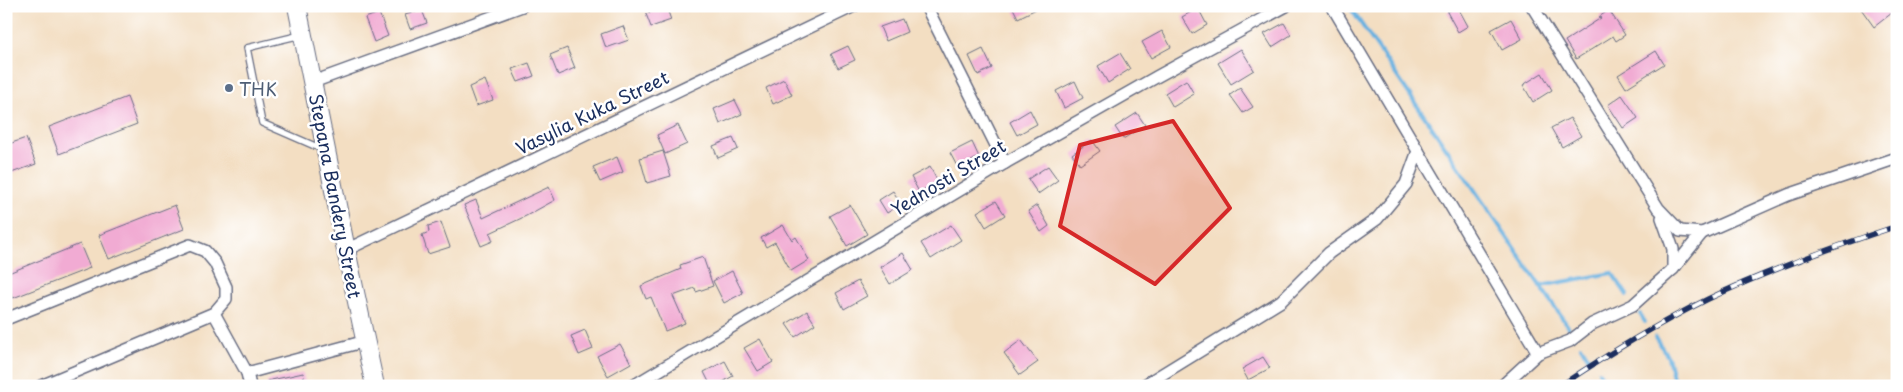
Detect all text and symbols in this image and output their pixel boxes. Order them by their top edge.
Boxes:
street label: Vasylia Kuka Street [511,63,673,161]
place label: ТНК [239,75,277,102]
marker: ТНК [223,82,235,94]
street label: Stepana Bandery Street [303,91,369,301]
street label: Yednosti Street [885,132,1011,222]

